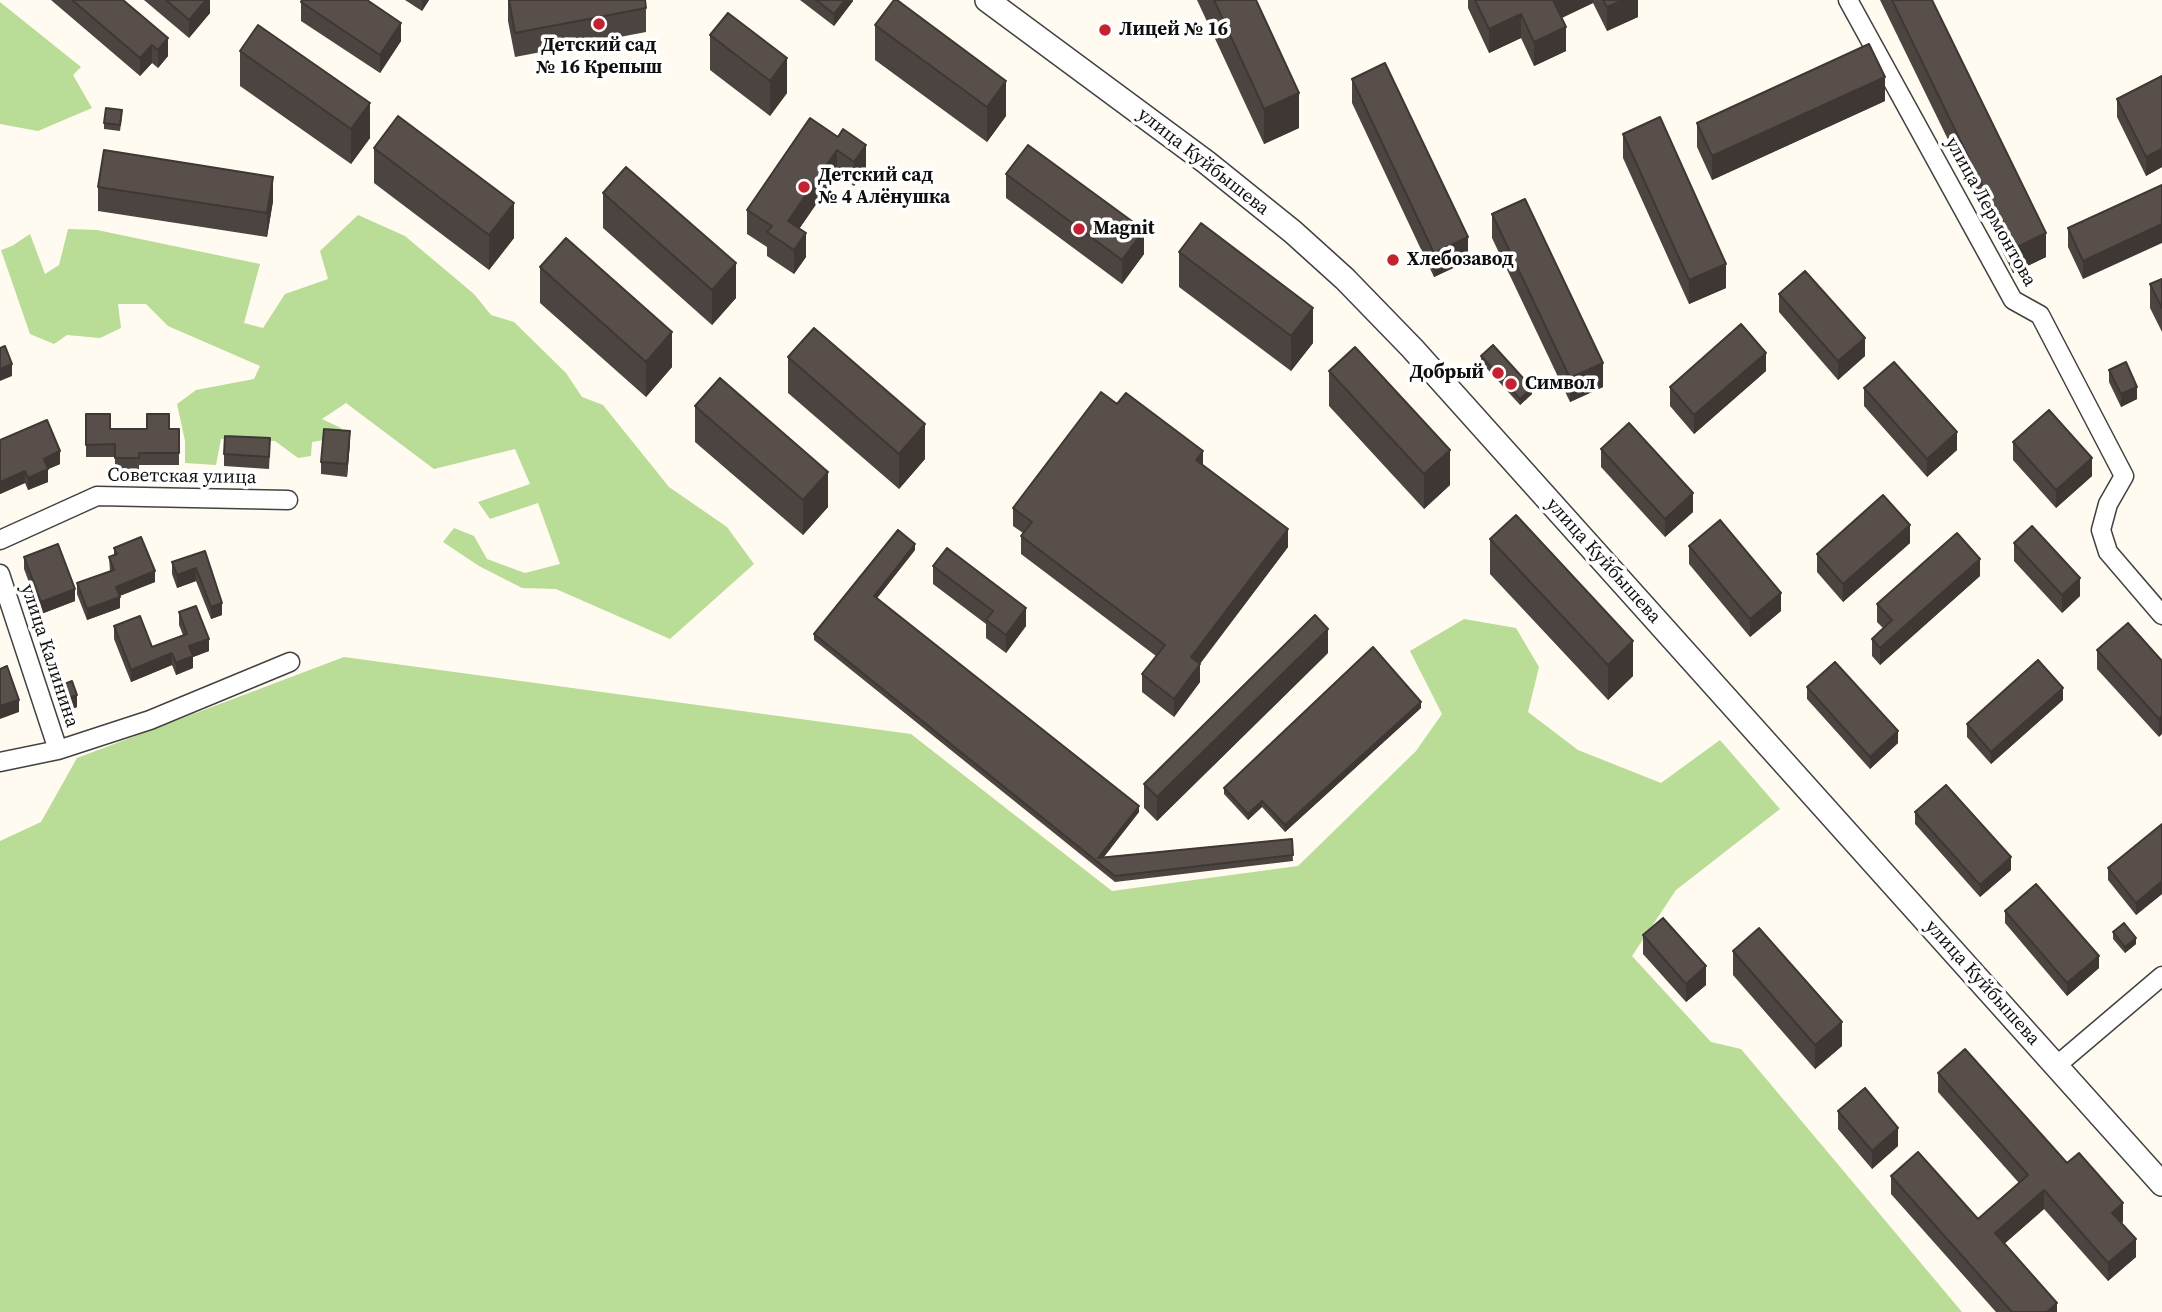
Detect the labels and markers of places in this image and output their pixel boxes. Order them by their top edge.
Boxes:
marker: Детский сад № 16 Крепыш [591,16,607,32]
place label: Лицей № 16 [1119,19,1228,41]
marker: Лицей № 16 [1097,22,1113,38]
place label: Детский сад № 16 Крепыш [536,35,662,79]
place label: Детский сад № 4 Алёнушка [818,165,950,209]
marker: Детский сад № 4 Алёнушка [796,179,812,195]
place label: Magnit [1093,218,1154,240]
marker: Magnit [1071,221,1087,237]
place label: Хлебозавод [1407,249,1514,271]
marker: Хлебозавод [1385,252,1401,268]
place label: Добрый [1410,362,1484,384]
marker: Добрый [1490,365,1506,381]
place label: Символ [1525,373,1596,395]
marker: Символ [1503,376,1519,392]

